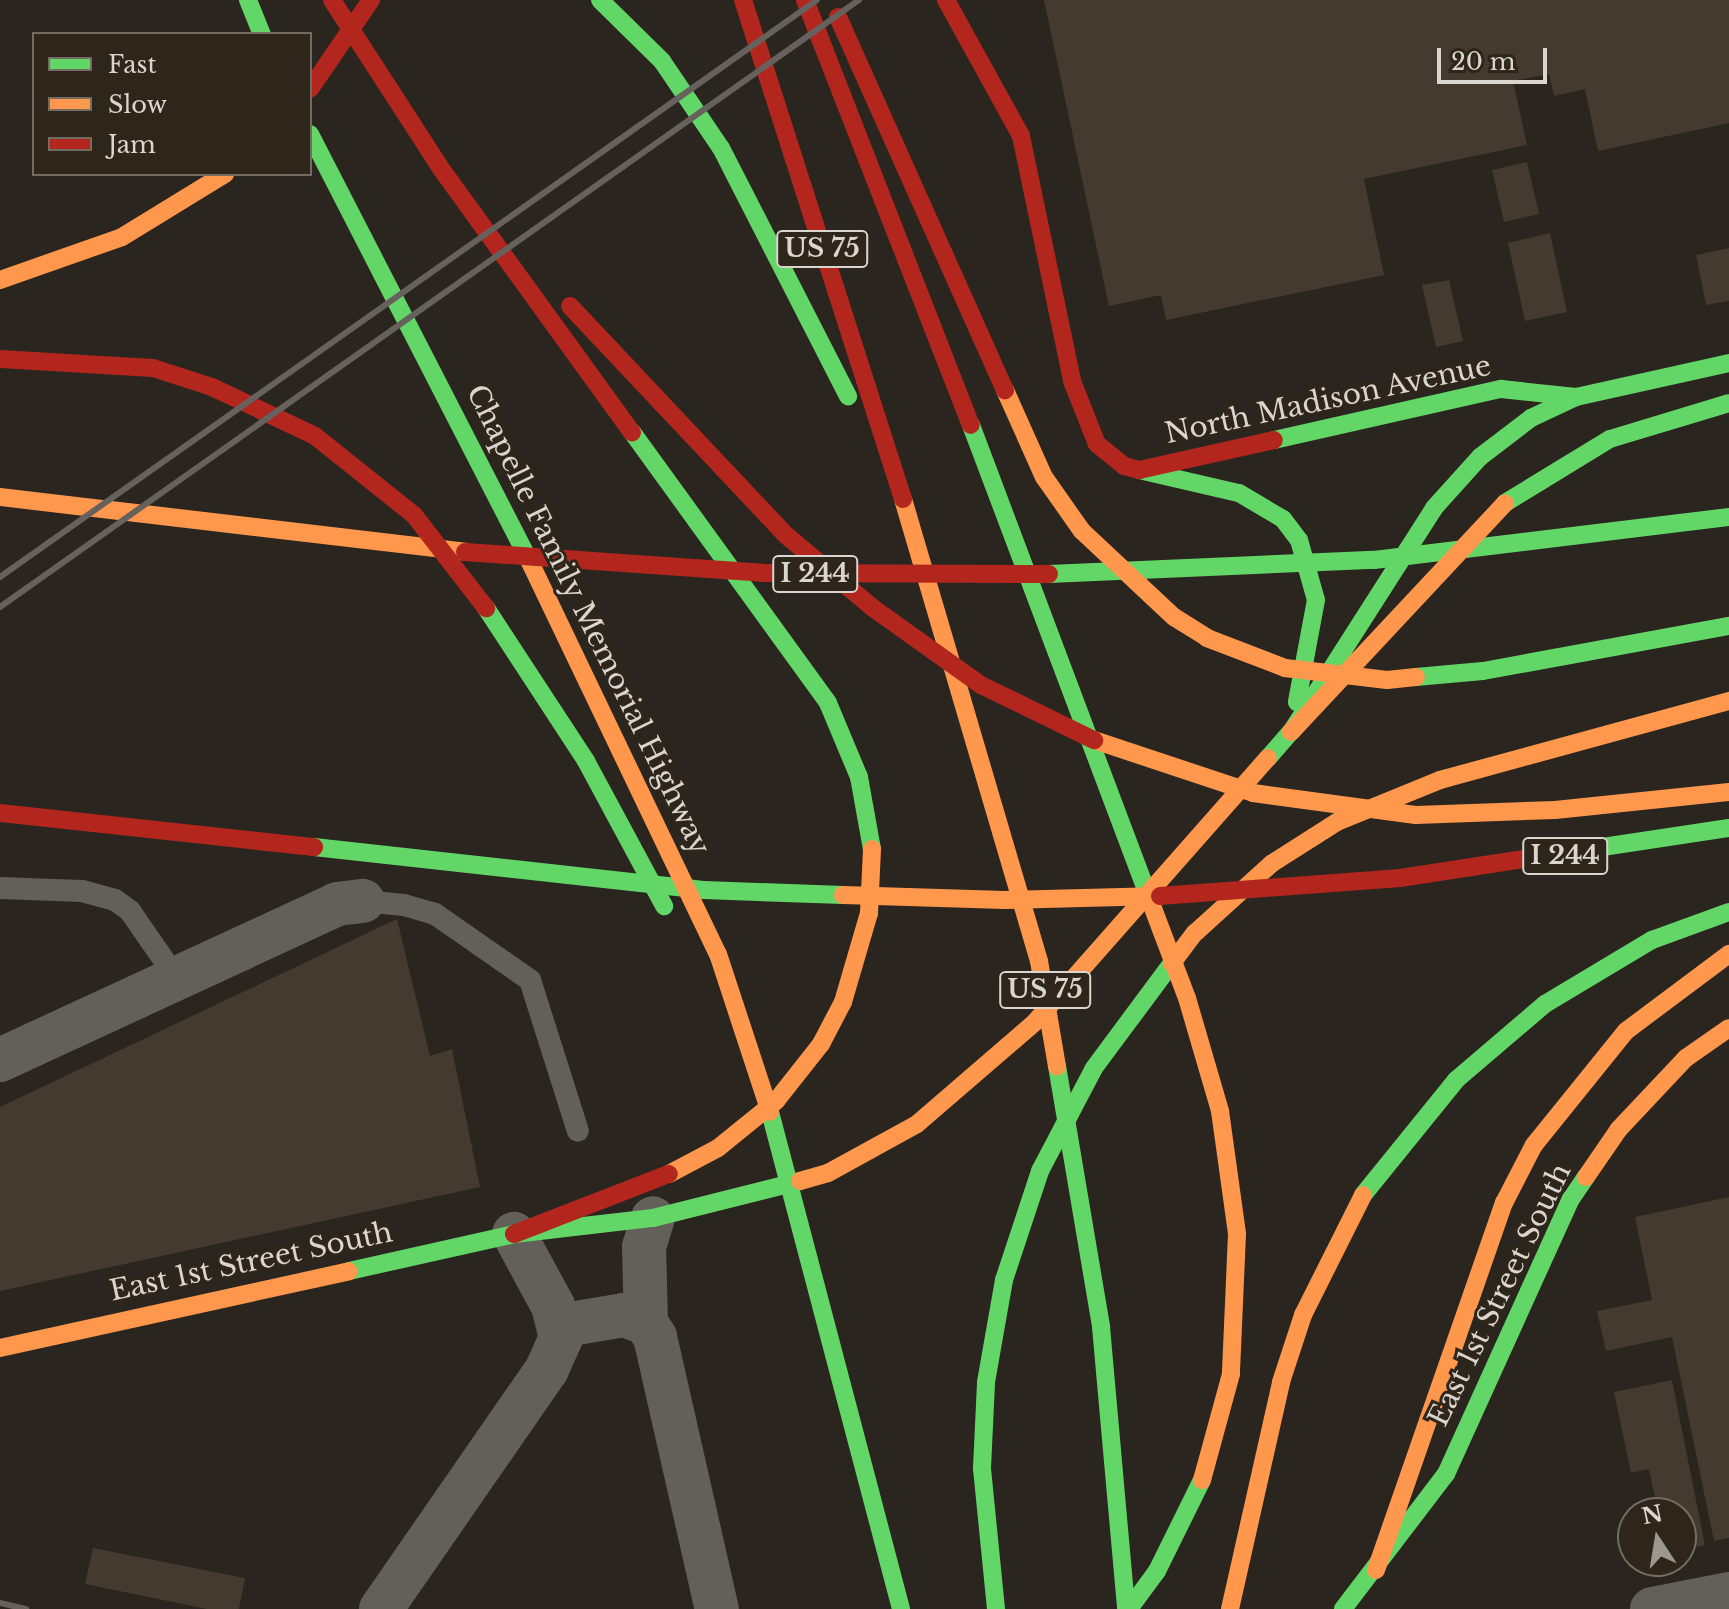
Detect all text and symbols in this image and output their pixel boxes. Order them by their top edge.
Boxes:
legend [32,32,312,176]
scale bar [1441,32,1551,82]
text: 20 m [1451,47,1516,76]
text: Fast [108,50,156,79]
text: Slow [108,90,167,119]
text: Jam [108,130,156,159]
road number: US 75 [776,227,868,271]
street label: North Madison Avenue [1161,349,1495,451]
street label: Chapelle Family Memorial Highway [459,379,717,861]
road number: I 244 [771,552,859,596]
road number: I 244 [1521,834,1609,878]
road number: US 75 [999,968,1091,1012]
street label: East 1st Street South [1422,1158,1578,1432]
street label: East 1st Street South [107,1216,395,1308]
north arrow [1617,1497,1697,1577]
text: N [1639,1500,1665,1530]

